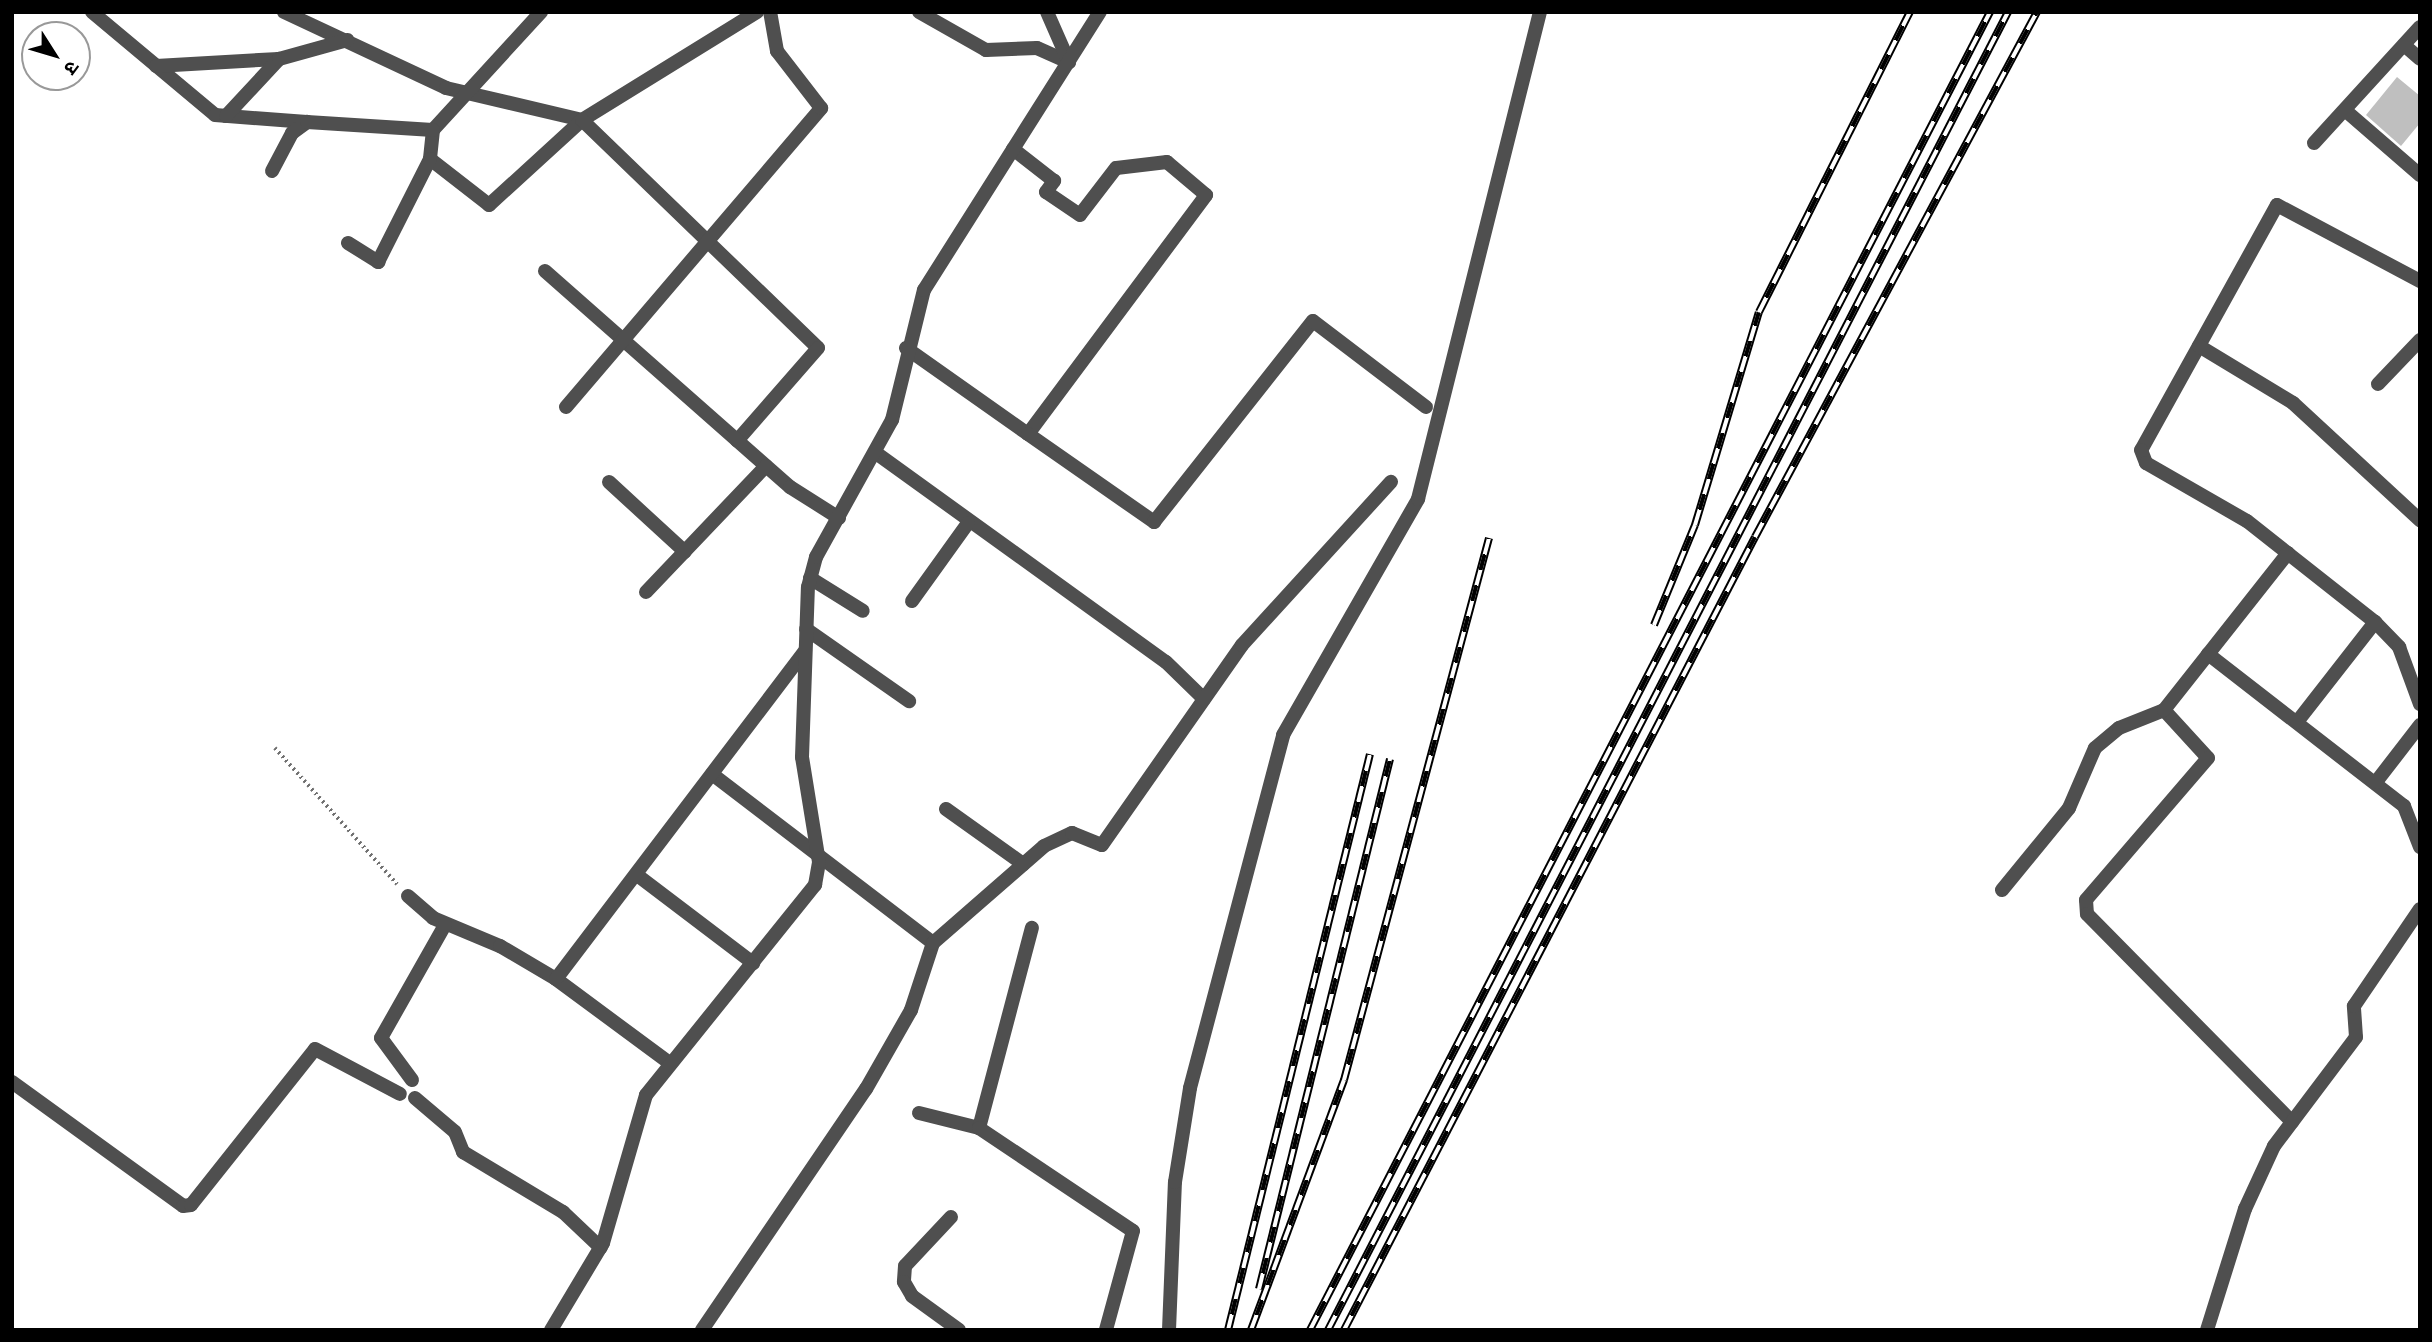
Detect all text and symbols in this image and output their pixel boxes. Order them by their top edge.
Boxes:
north arrow [21,21,91,91]
text: उ [58,56,84,79]

